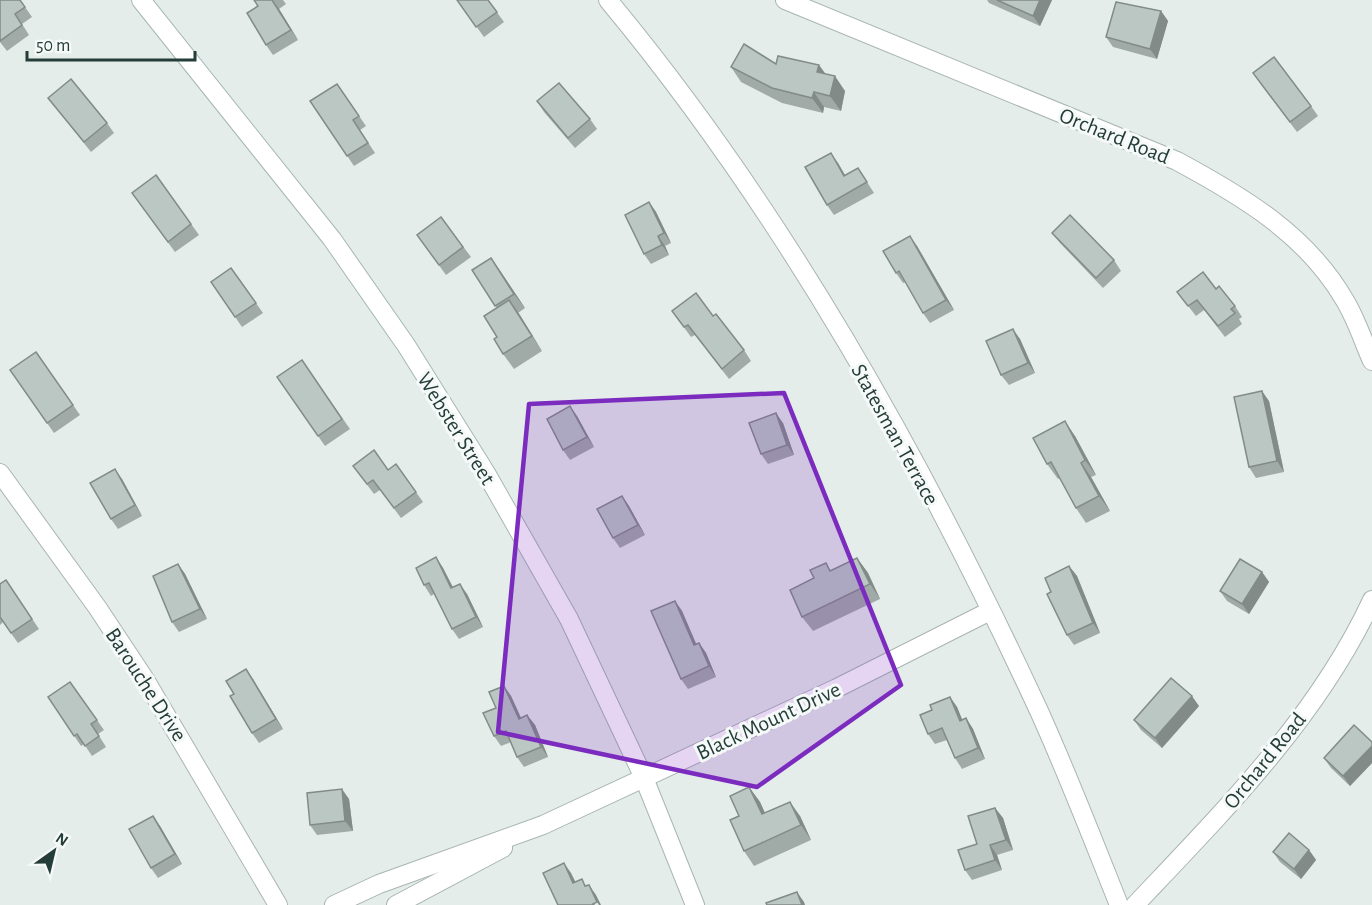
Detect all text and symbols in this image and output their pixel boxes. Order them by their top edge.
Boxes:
scale bar [27,24,195,62]
text: 50 m [36,37,70,55]
street label: Orchard Road [1056,104,1173,168]
street label: Statesman Terrace [847,360,943,509]
street label: Webster Street [413,369,499,488]
street label: Barouche Drive [101,624,191,745]
street label: Black Mount Drive [693,678,844,764]
street label: Orchard Road [1219,708,1310,813]
north arrow [24,821,84,881]
text: N [53,830,71,849]

